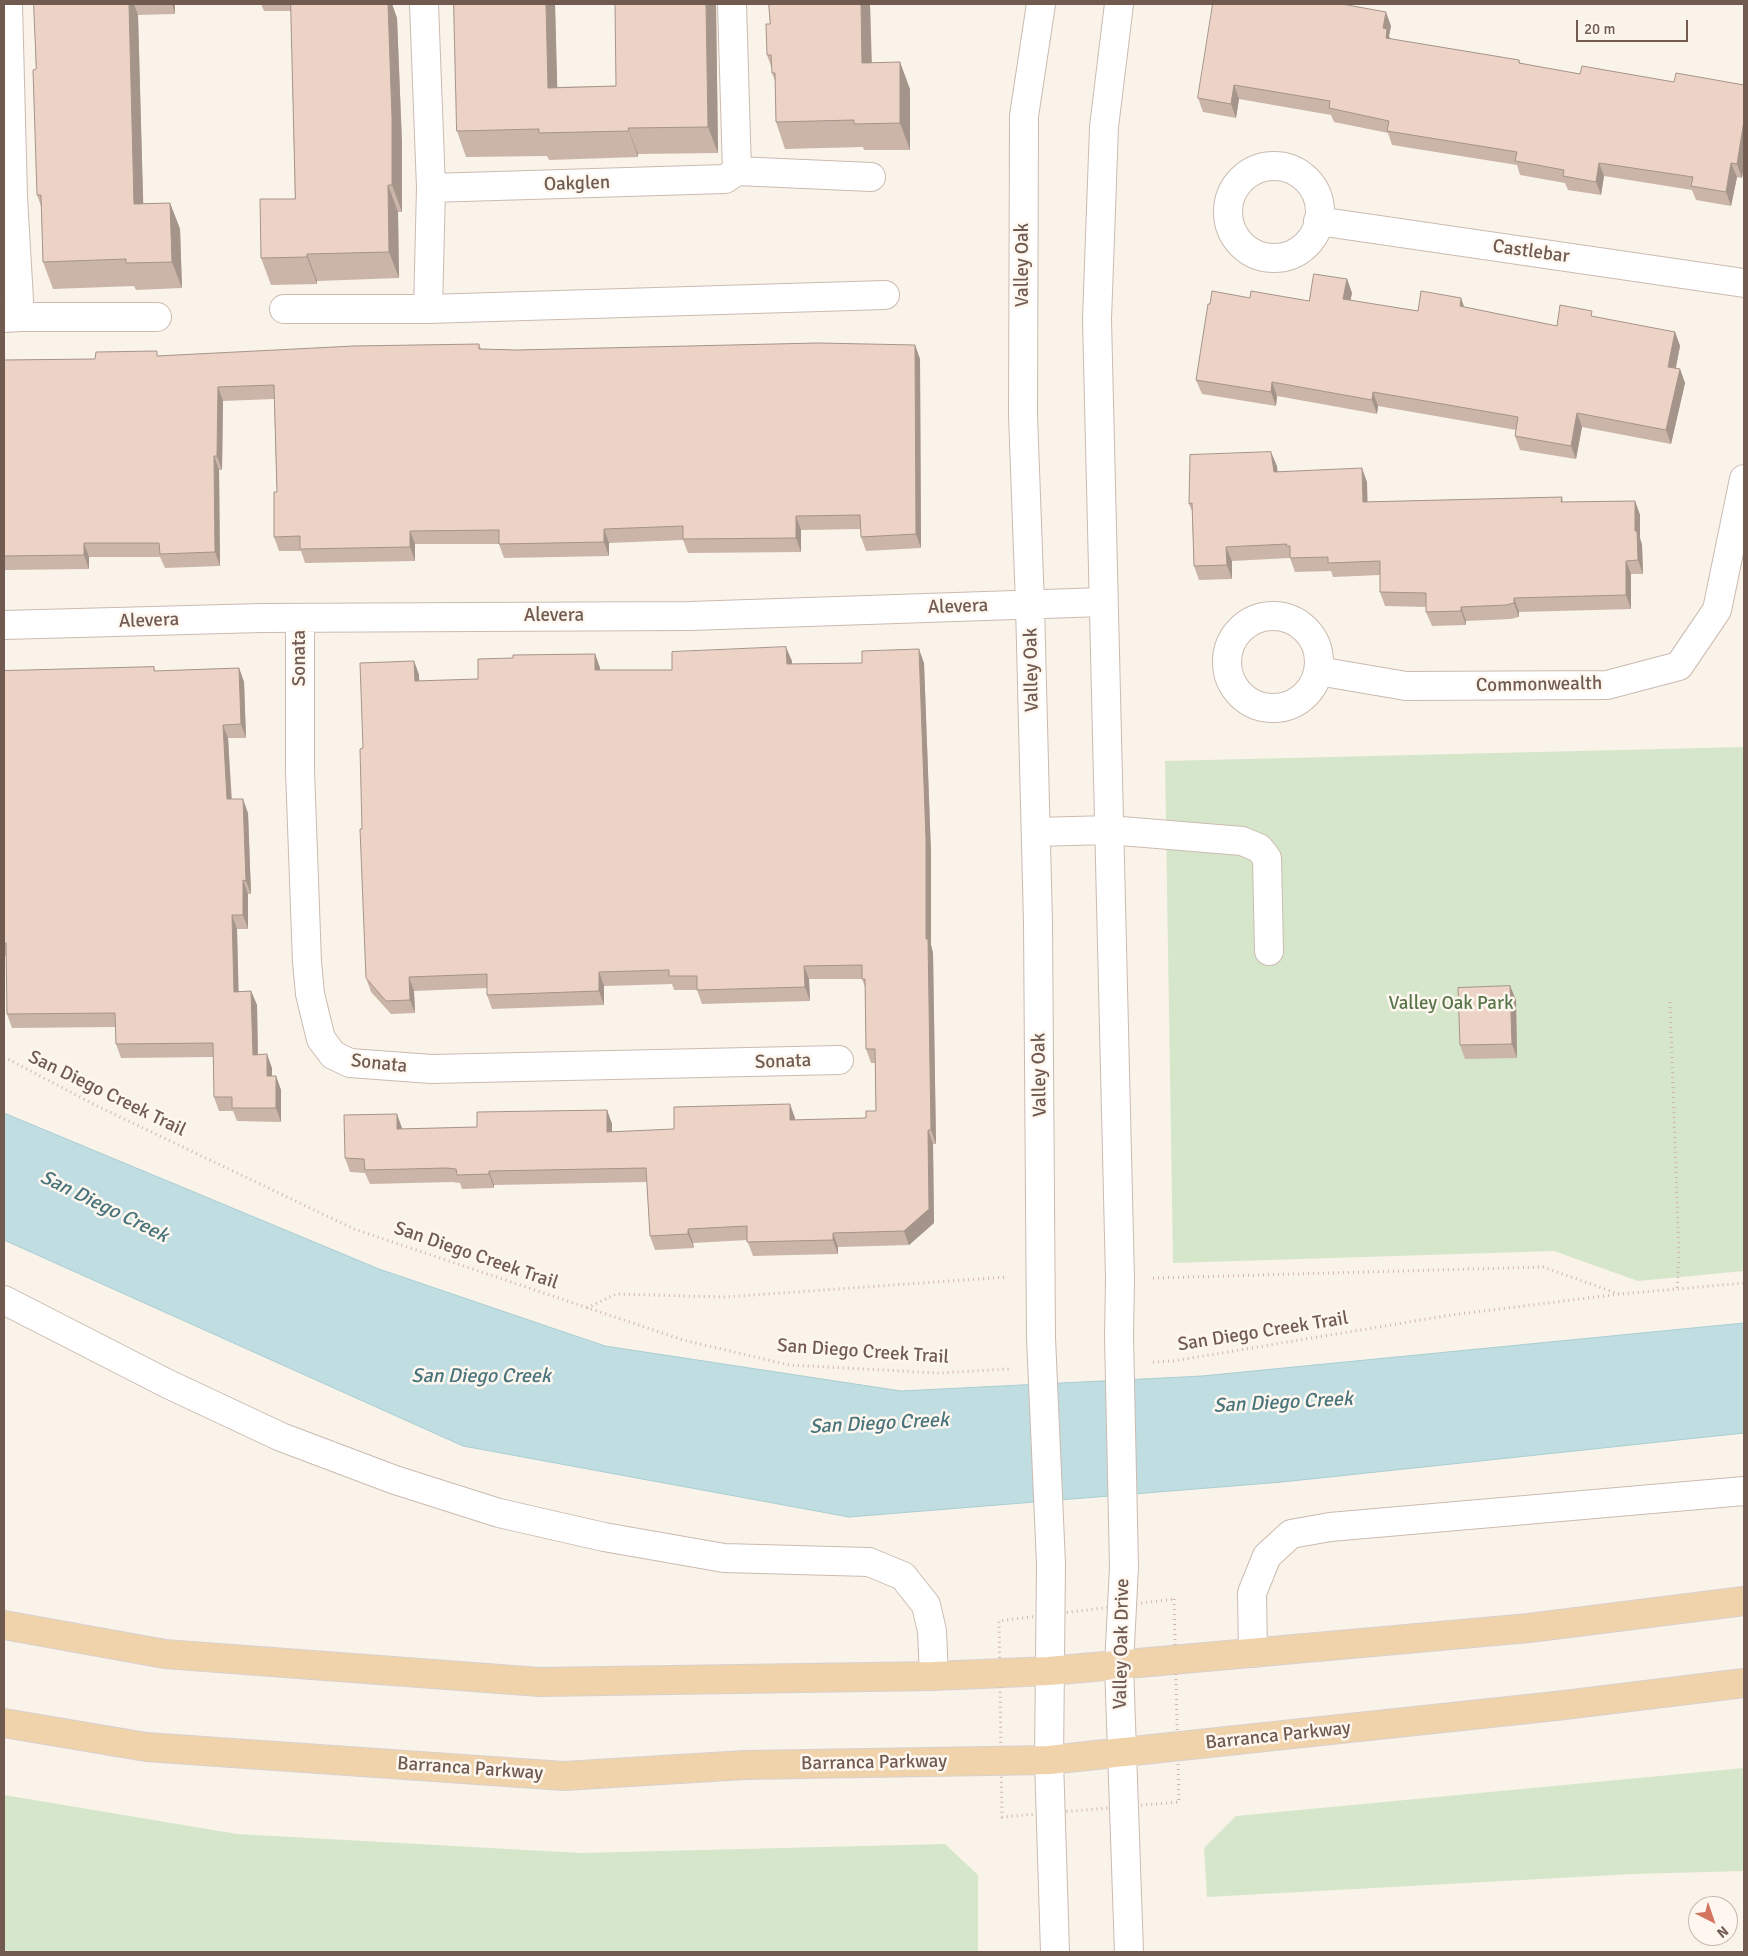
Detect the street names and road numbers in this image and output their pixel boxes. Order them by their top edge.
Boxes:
street label: Oakglen [543,171,611,197]
street label: Valley Oak [1012,223,1034,307]
street label: Castlebar [1491,235,1571,269]
street label: Alevera [927,595,989,619]
street label: Alevera [524,605,584,627]
street label: Alevera [118,609,180,633]
street label: Valley Oak [1020,628,1044,712]
street label: Sonata [289,630,311,686]
street label: Commonwealth [1476,672,1602,698]
street label: Valley Oak [1028,1033,1052,1117]
street label: San Diego Creek Trail [25,1046,189,1142]
street label: Sonata [350,1050,408,1078]
street label: Sonata [754,1050,812,1074]
street label: San Diego Creek Trail [391,1217,561,1295]
street label: San Diego Creek Trail [1176,1307,1350,1357]
street label: San Diego Creek Trail [776,1335,950,1369]
street label: Valley Oak Drive [1109,1578,1135,1710]
street label: Barranca Parkway [1204,1717,1352,1755]
street label: Barranca Parkway [801,1750,947,1776]
street label: Barranca Parkway [396,1753,544,1785]

